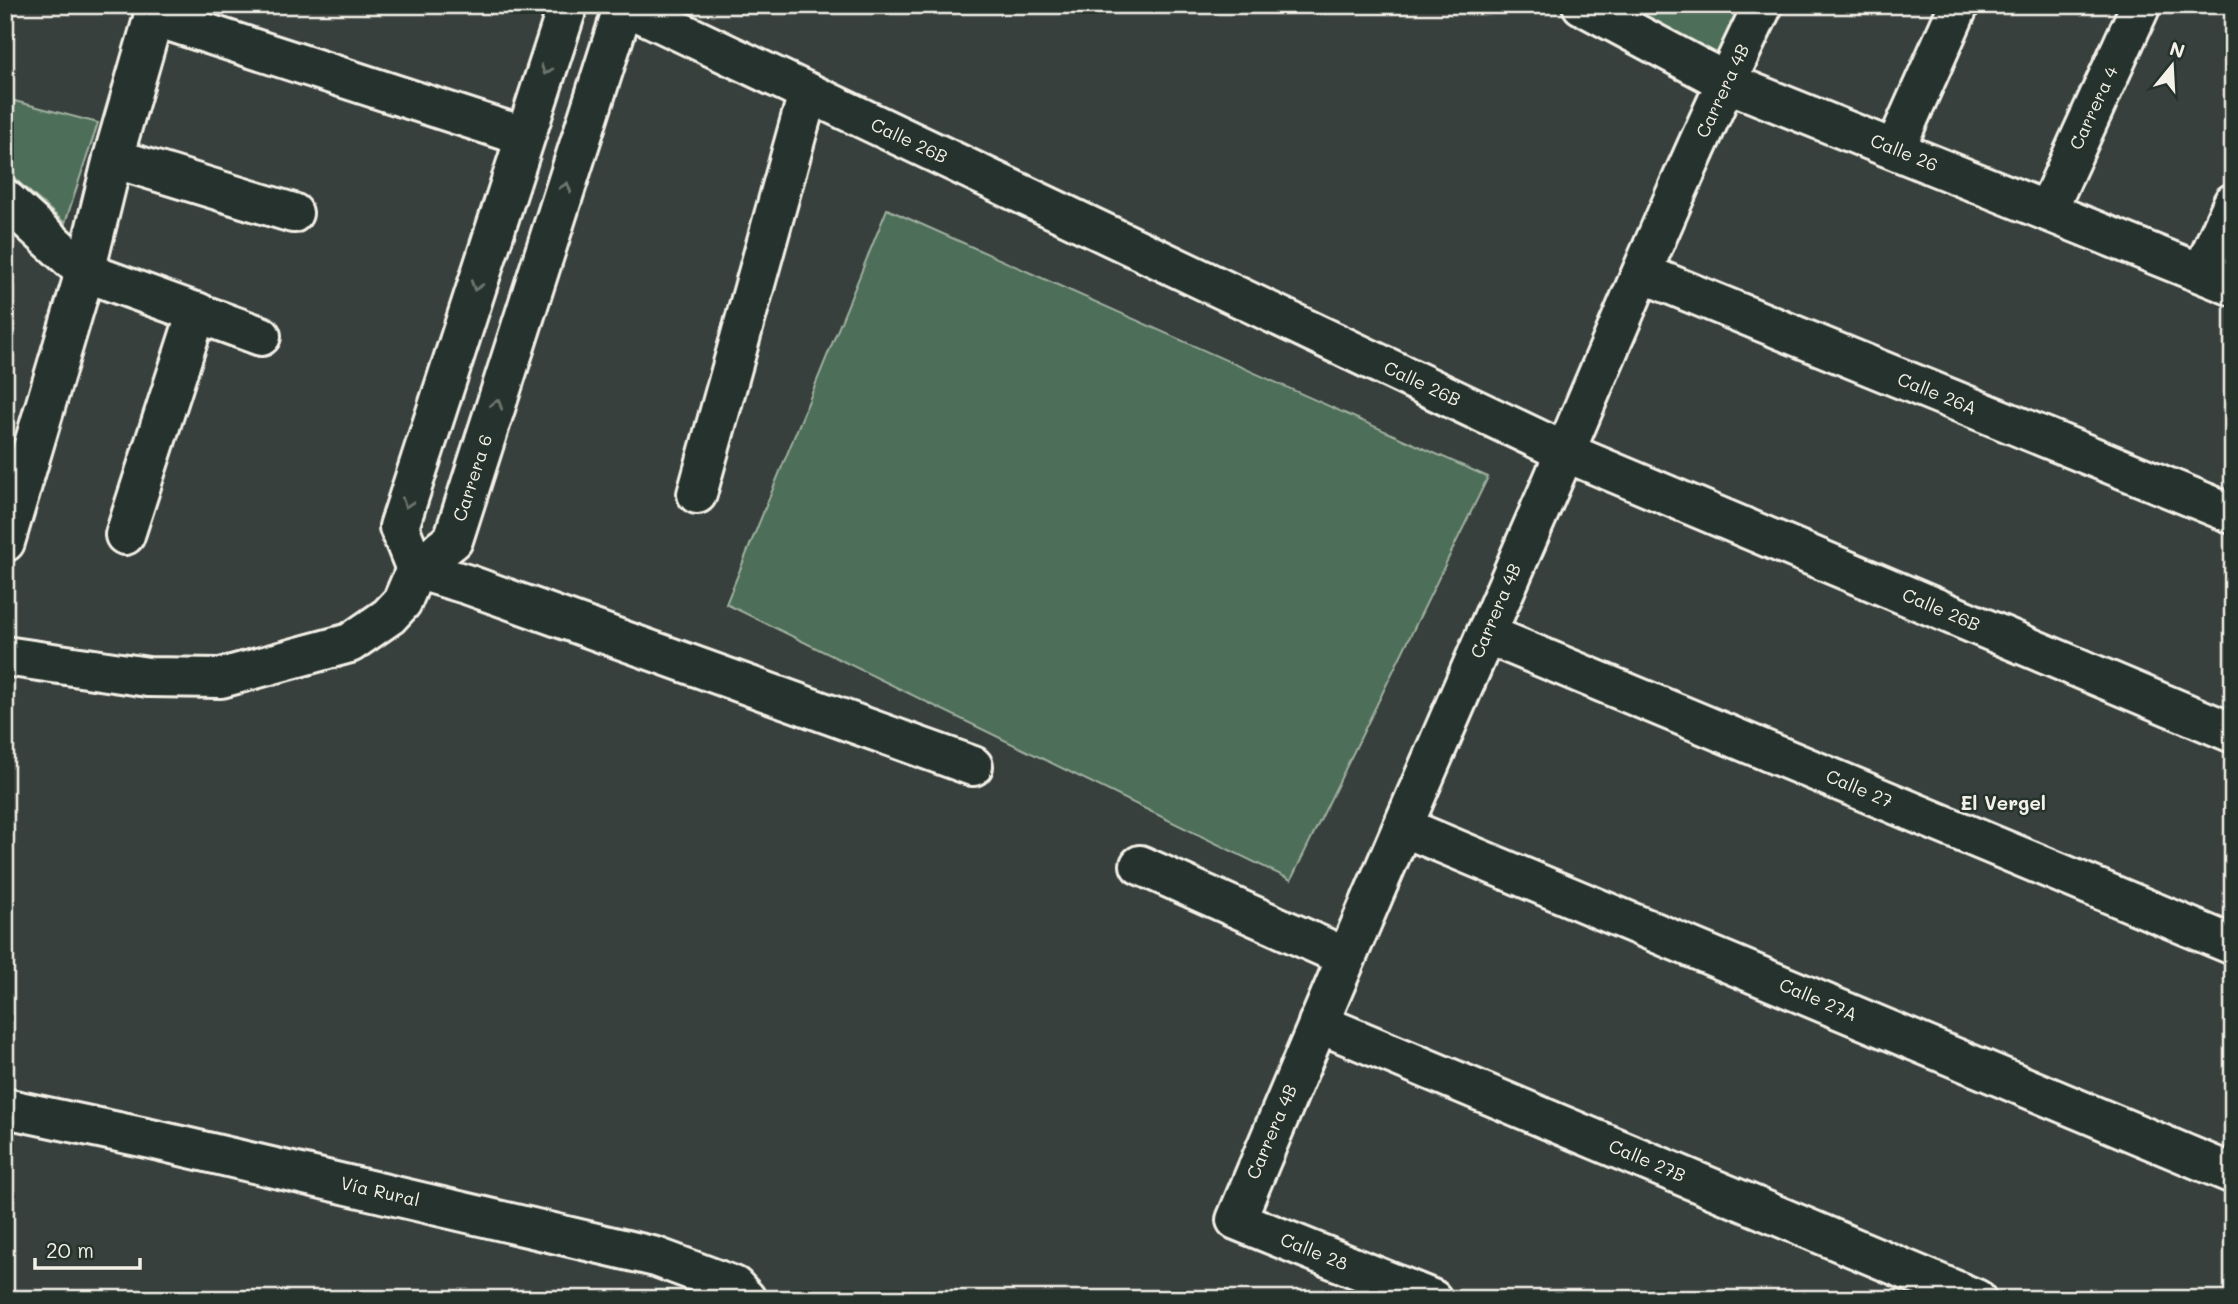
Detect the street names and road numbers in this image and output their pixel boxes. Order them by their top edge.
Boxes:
street label: Carrera 4B [1690,40,1754,141]
street label: Carrera 4 [2063,61,2123,153]
street label: Calle 26B [867,112,952,168]
street label: Calle 26 [1867,128,1942,176]
street label: Calle 26B [1380,355,1465,411]
street label: Calle 26A [1894,366,1981,420]
street label: Carrera 6 [447,431,497,524]
street label: Carrera 4B [1464,559,1526,662]
street label: Calle 26B [1899,582,1984,636]
street label: Calle 27 [1822,763,1896,813]
street label: Calle 27A [1776,972,1861,1026]
street label: Carrera 4B [1240,1080,1302,1183]
street label: Calle 27B [1605,1133,1689,1187]
street label: Vía Rural [338,1170,422,1212]
street label: Calle 28 [1277,1227,1352,1276]

